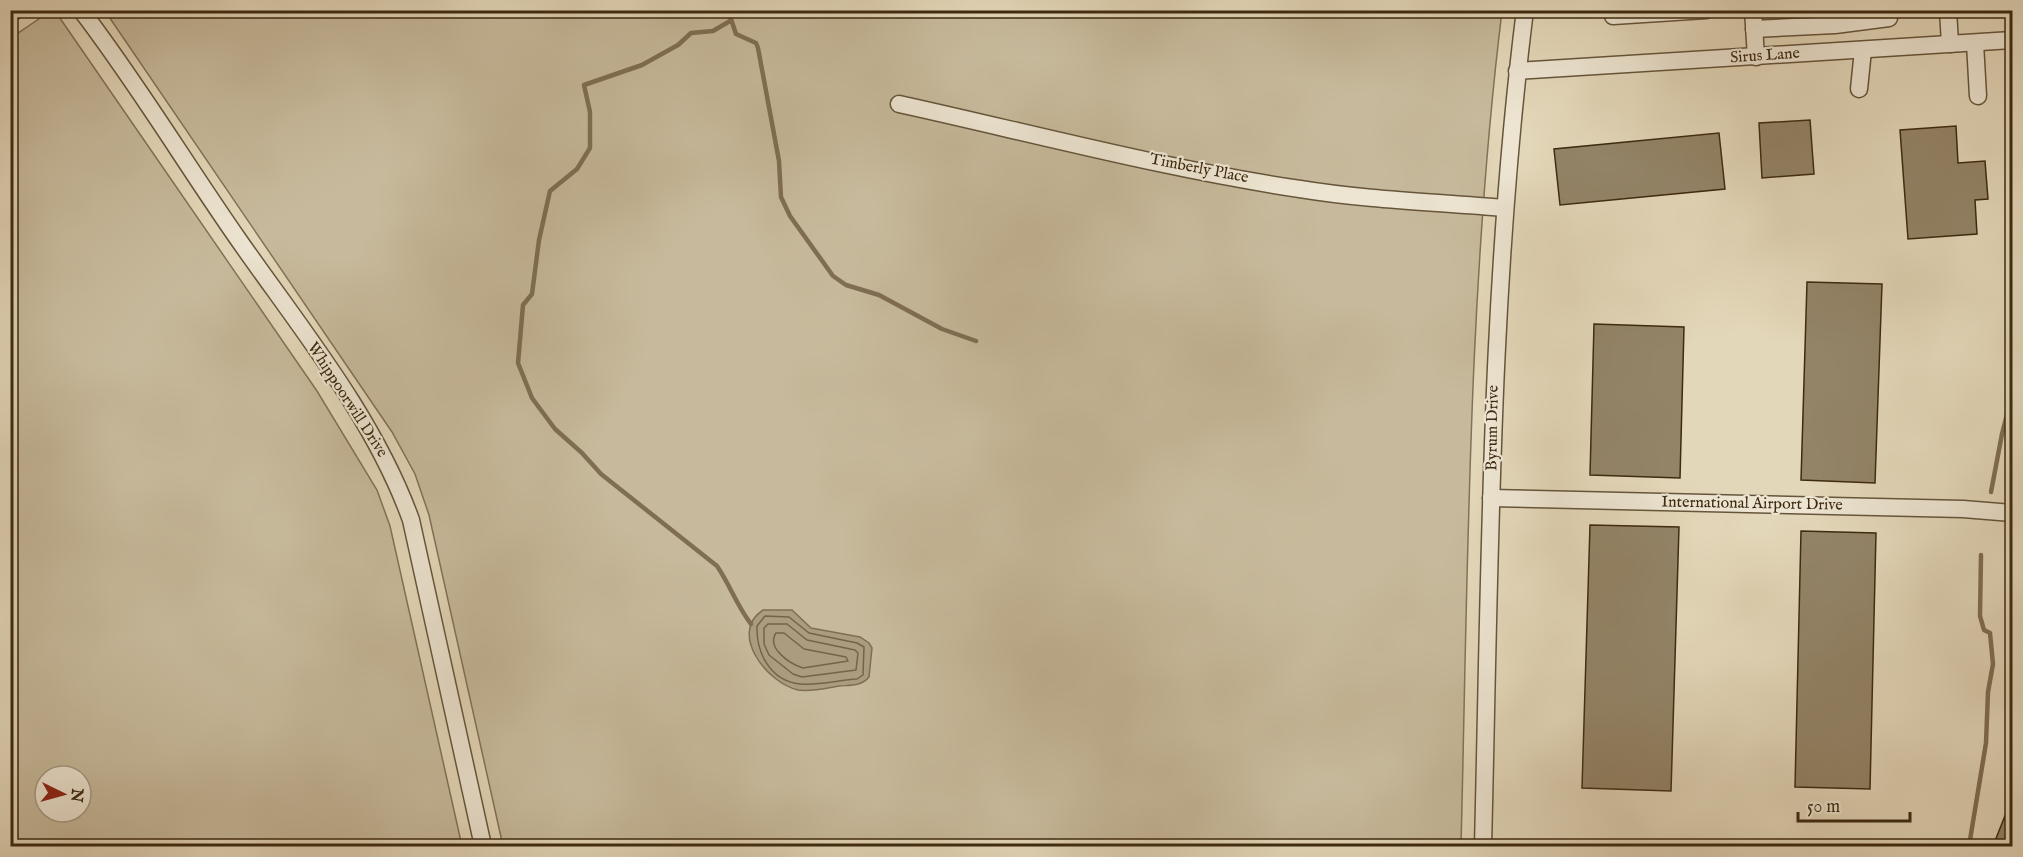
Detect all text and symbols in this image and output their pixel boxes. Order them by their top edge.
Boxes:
street label: Sirus Lane [1729,44,1801,68]
street label: Timberly Place [1148,150,1250,188]
street label: Whippoorwill Drive [302,339,392,461]
street label: Byrum Drive [1482,385,1504,471]
street label: International Airport Drive [1661,492,1843,516]
north arrow [33,764,93,824]
scale bar [1798,785,1910,823]
text: N [65,786,87,803]
text: 50 m [1807,796,1840,819]

